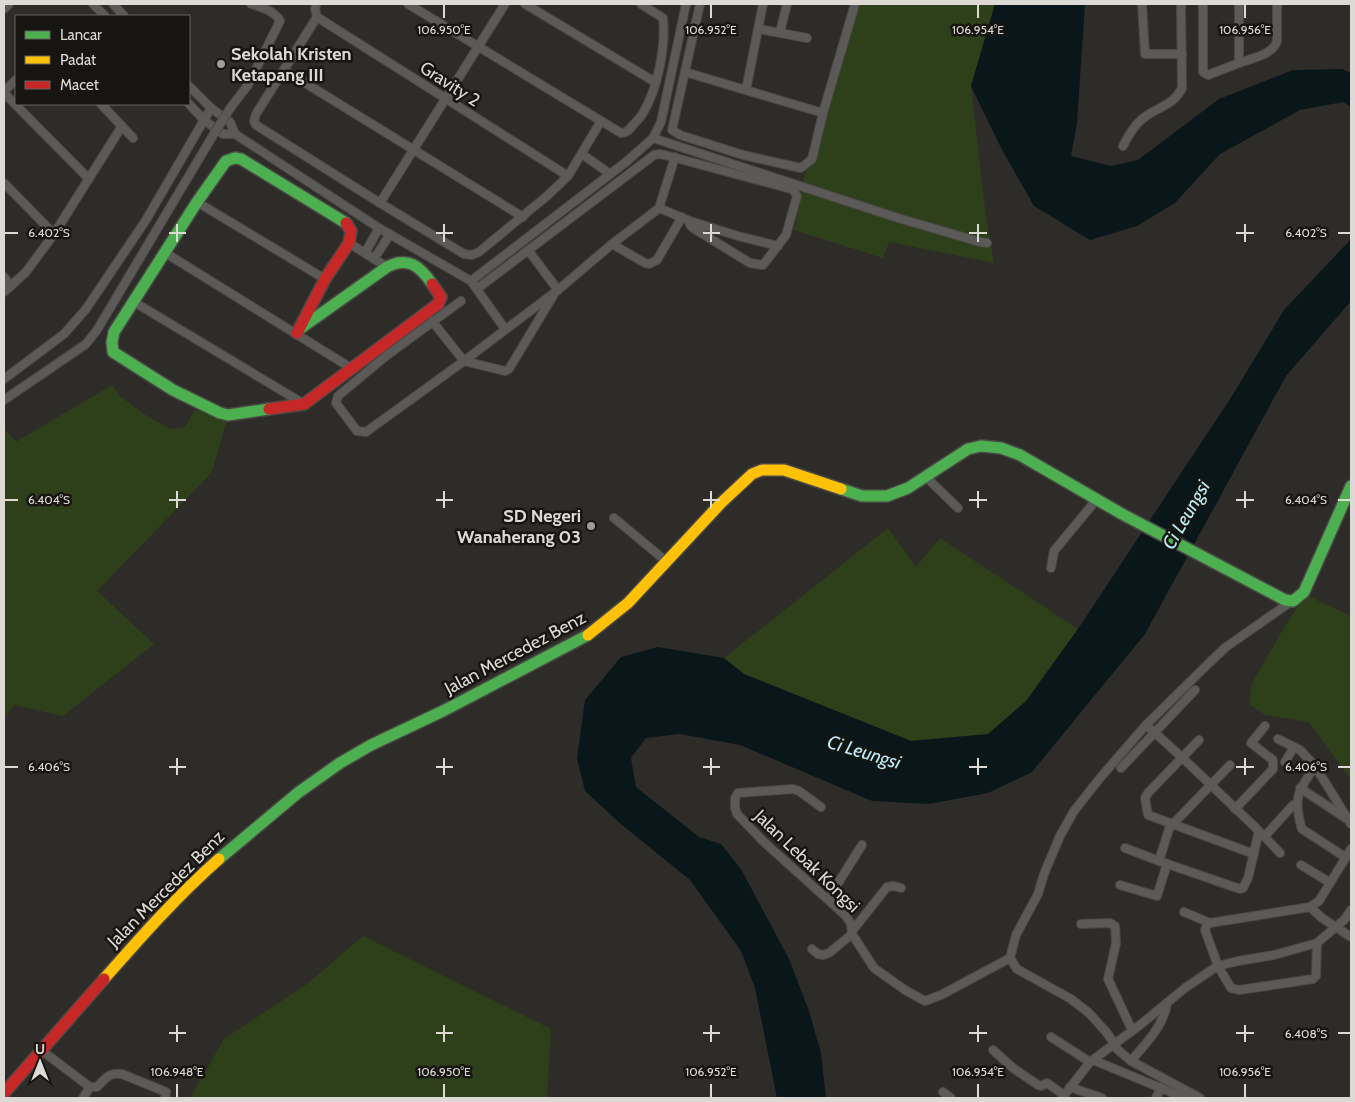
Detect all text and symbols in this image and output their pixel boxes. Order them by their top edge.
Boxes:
legend [15,15,190,105]
text: 106.950°E [417,22,471,37]
text: 106.952°E [685,22,737,37]
text: 106.954°E [952,22,1004,37]
text: 106.956°E [1219,22,1271,37]
text: Lancar [60,26,102,44]
place label: Sekolah Kristen Ketapang III [231,43,352,86]
text: Padat [60,51,96,69]
street label: Gravity 2 [416,56,484,112]
marker: Sekolah Kristen Ketapang III [215,58,227,70]
text: Macet [60,76,99,94]
text: 6.402°S [28,225,70,240]
text: 6.402°S [1285,225,1327,240]
water label: Ci Leungsi [1157,476,1215,554]
text: 6.404°S [28,492,70,507]
text: 6.404°S [1285,492,1327,507]
place label: SD Negeri Wanaherang 03 [457,505,581,548]
marker: SD Negeri Wanaherang 03 [585,520,597,532]
street label: Jalan Mercedez Benz [440,606,590,700]
water label: Ci Leungsi [824,730,904,774]
text: 6.406°S [28,759,70,774]
text: 6.406°S [1285,759,1327,774]
street label: Jalan Lebak Kongsi [749,804,865,917]
street label: Jalan Mercedez Benz [102,825,230,953]
text: 6.408°S [1285,1026,1327,1041]
north arrow [15,1037,65,1087]
text: U [35,1040,45,1058]
text: 106.948°E [151,1064,204,1079]
text: 106.950°E [417,1064,471,1079]
text: 106.952°E [685,1064,737,1079]
text: 106.954°E [952,1064,1004,1079]
text: 106.956°E [1219,1064,1271,1079]

